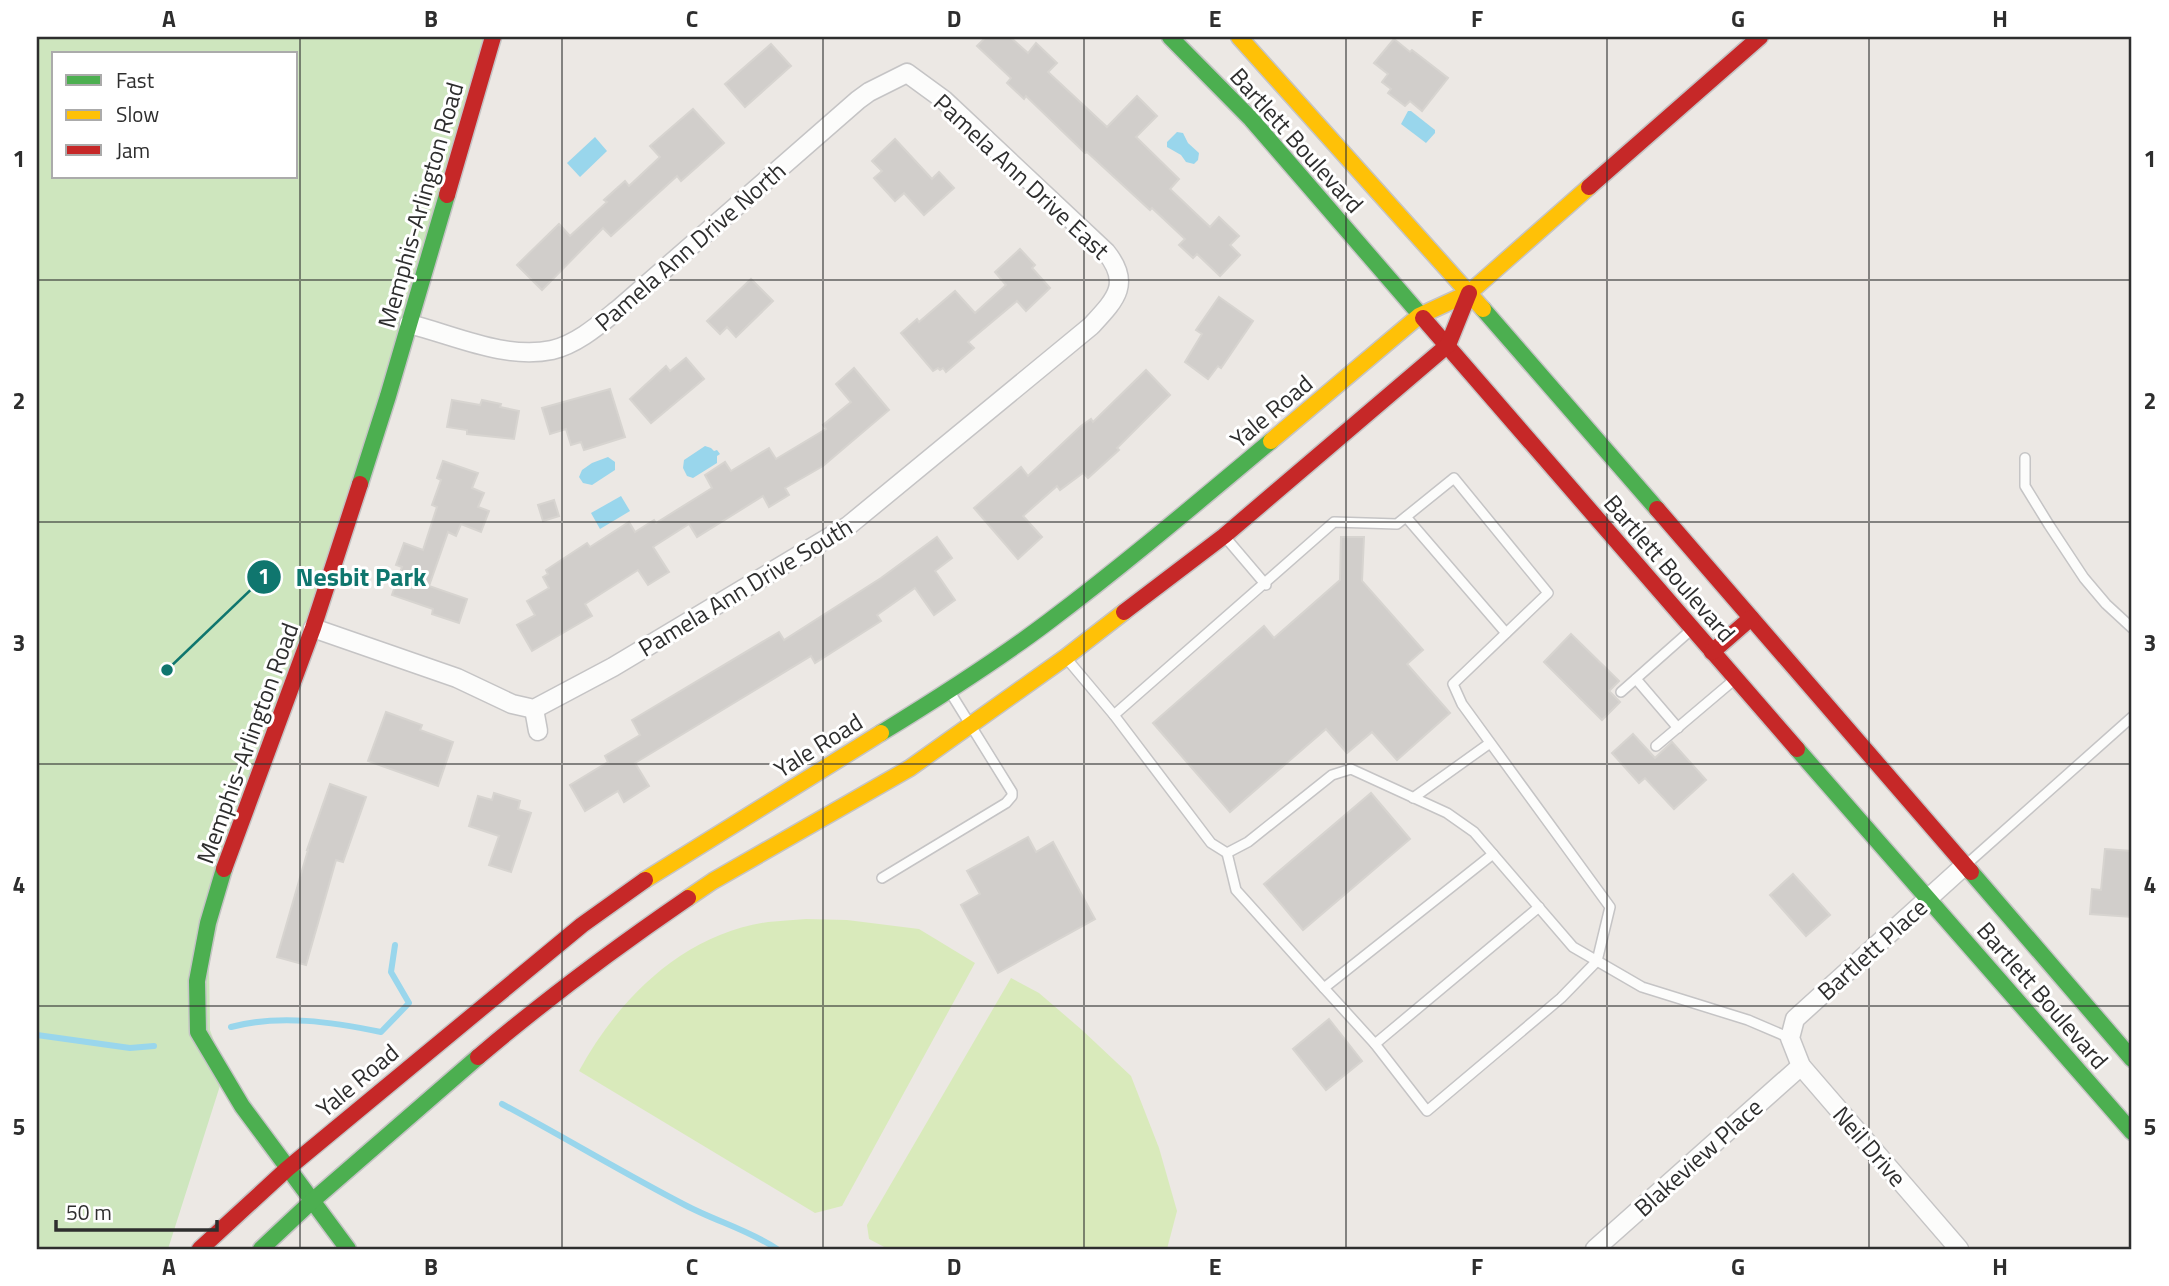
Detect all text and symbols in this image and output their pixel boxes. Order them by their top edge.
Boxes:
text: A [162,1,176,36]
text: B [424,1,438,36]
text: C [686,1,698,36]
text: D [947,1,961,36]
text: E [1209,1,1221,36]
text: F [1471,1,1483,36]
text: G [1731,1,1745,36]
text: H [1992,1,2008,36]
legend [52,52,298,178]
street label: Bartlett Boulevard [1222,59,1372,221]
text: Fast [116,64,155,96]
street label: Memphis-Arlington Road [368,78,472,332]
street label: Pamela Ann Drive East [926,85,1118,268]
text: Slow [116,98,159,130]
text: Jam [116,134,150,166]
text: 1 [13,141,25,176]
text: 1 [2144,141,2156,176]
street label: Pamela Ann Drive North [587,153,793,339]
street label: Yale Road [1222,366,1320,456]
text: 2 [13,383,25,418]
text: 2 [2144,383,2156,418]
street label: Bartlett Boulevard [1596,486,1744,650]
street label: Pamela Ann Drive South [631,509,859,665]
callout: Nesbit Park [247,553,441,600]
text: Nesbit Park [296,557,427,596]
text: 1 [258,560,270,592]
street label: Memphis-Arlington Road [187,617,307,869]
text: 3 [13,625,25,660]
text: 3 [2144,625,2156,660]
street label: Yale Road [767,704,869,786]
text: 4 [13,867,25,902]
text: 4 [2144,867,2156,902]
street label: Bartlett Place [1809,890,1935,1008]
street label: Bartlett Boulevard [1969,913,2117,1077]
street label: Yale Road [308,1035,406,1125]
street label: Blakeview Place [1626,1089,1770,1225]
street label: Neil Drive [1825,1098,1915,1194]
text: 5 [13,1109,25,1144]
text: 5 [2144,1109,2156,1144]
scale bar [56,1188,217,1232]
text: 50 m [66,1196,112,1228]
text: A [162,1249,176,1284]
text: B [424,1249,438,1284]
text: C [686,1249,698,1284]
text: D [947,1249,961,1284]
text: E [1209,1249,1221,1284]
text: F [1471,1249,1483,1284]
text: G [1731,1249,1745,1284]
text: H [1992,1249,2008,1284]

